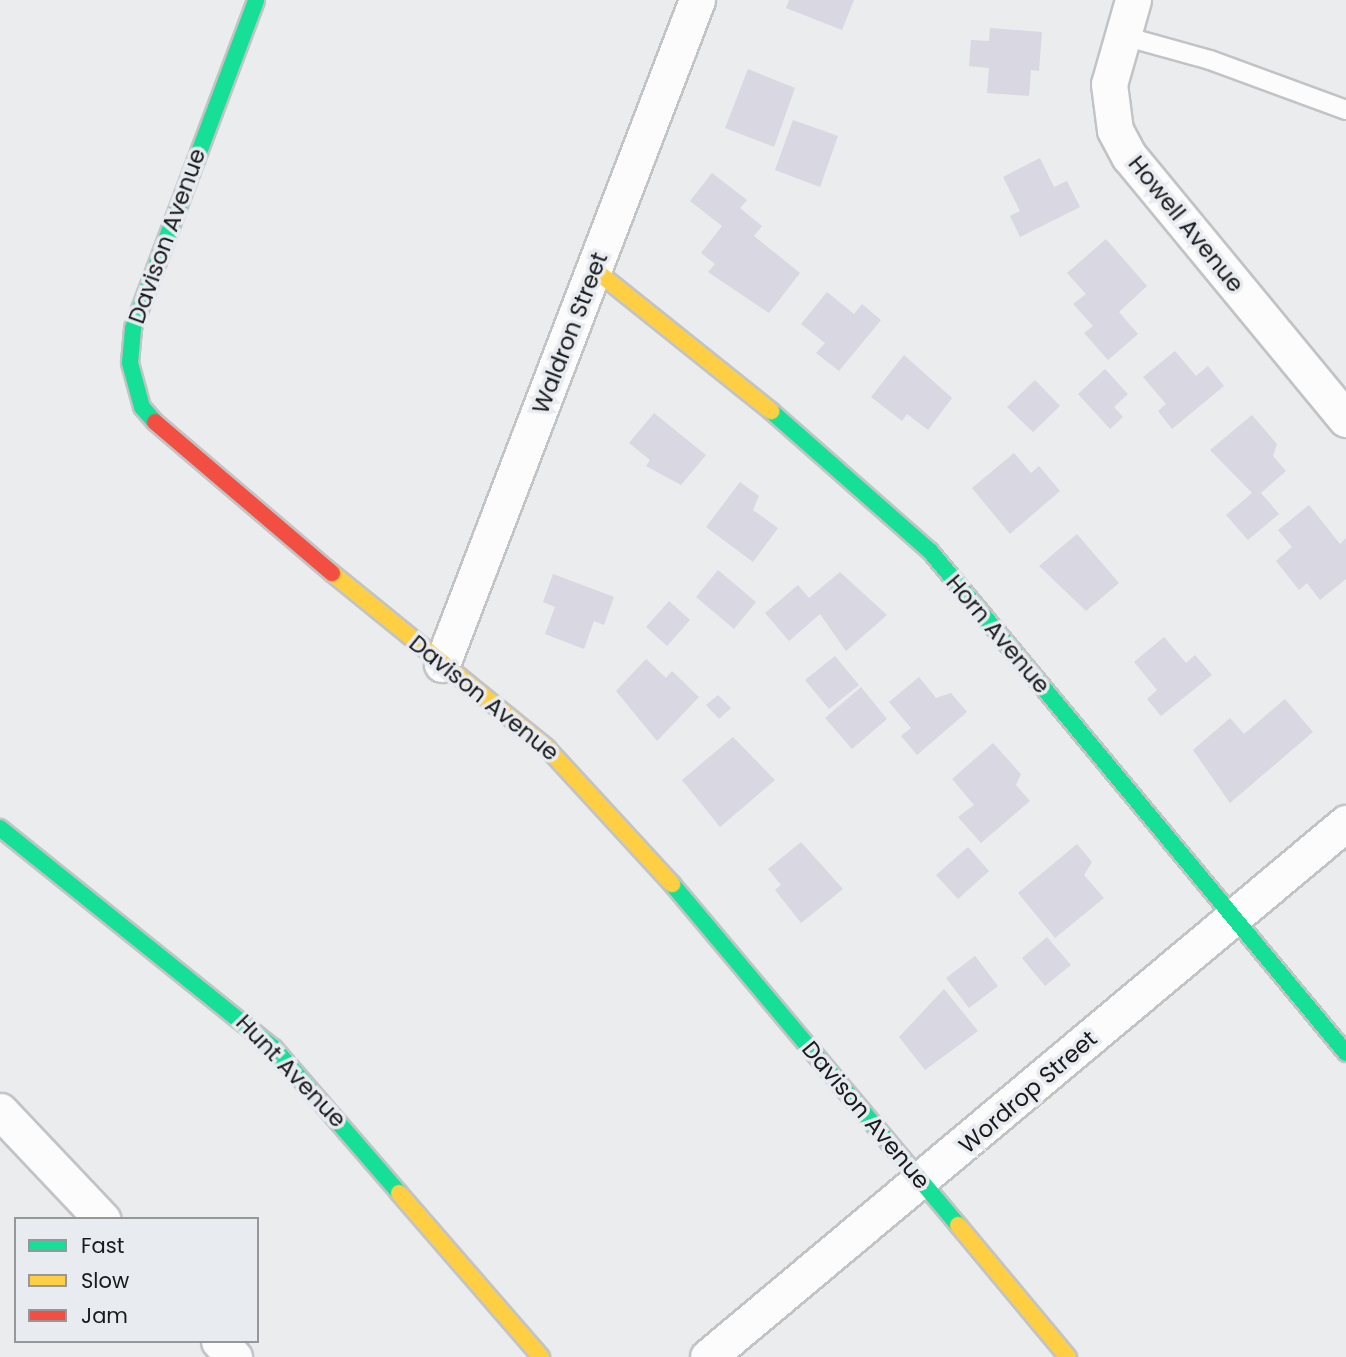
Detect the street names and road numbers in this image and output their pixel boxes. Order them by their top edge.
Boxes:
street label: Davison Avenue [123,145,211,327]
street label: Howell Avenue [1123,150,1249,298]
street label: Waldron Street [527,248,613,418]
street label: Horn Avenue [940,569,1056,699]
street label: Davison Avenue [404,629,564,767]
street label: Hunt Avenue [230,1009,352,1133]
street label: Wordrop Street [953,1025,1103,1159]
street label: Davison Avenue [796,1036,936,1194]

